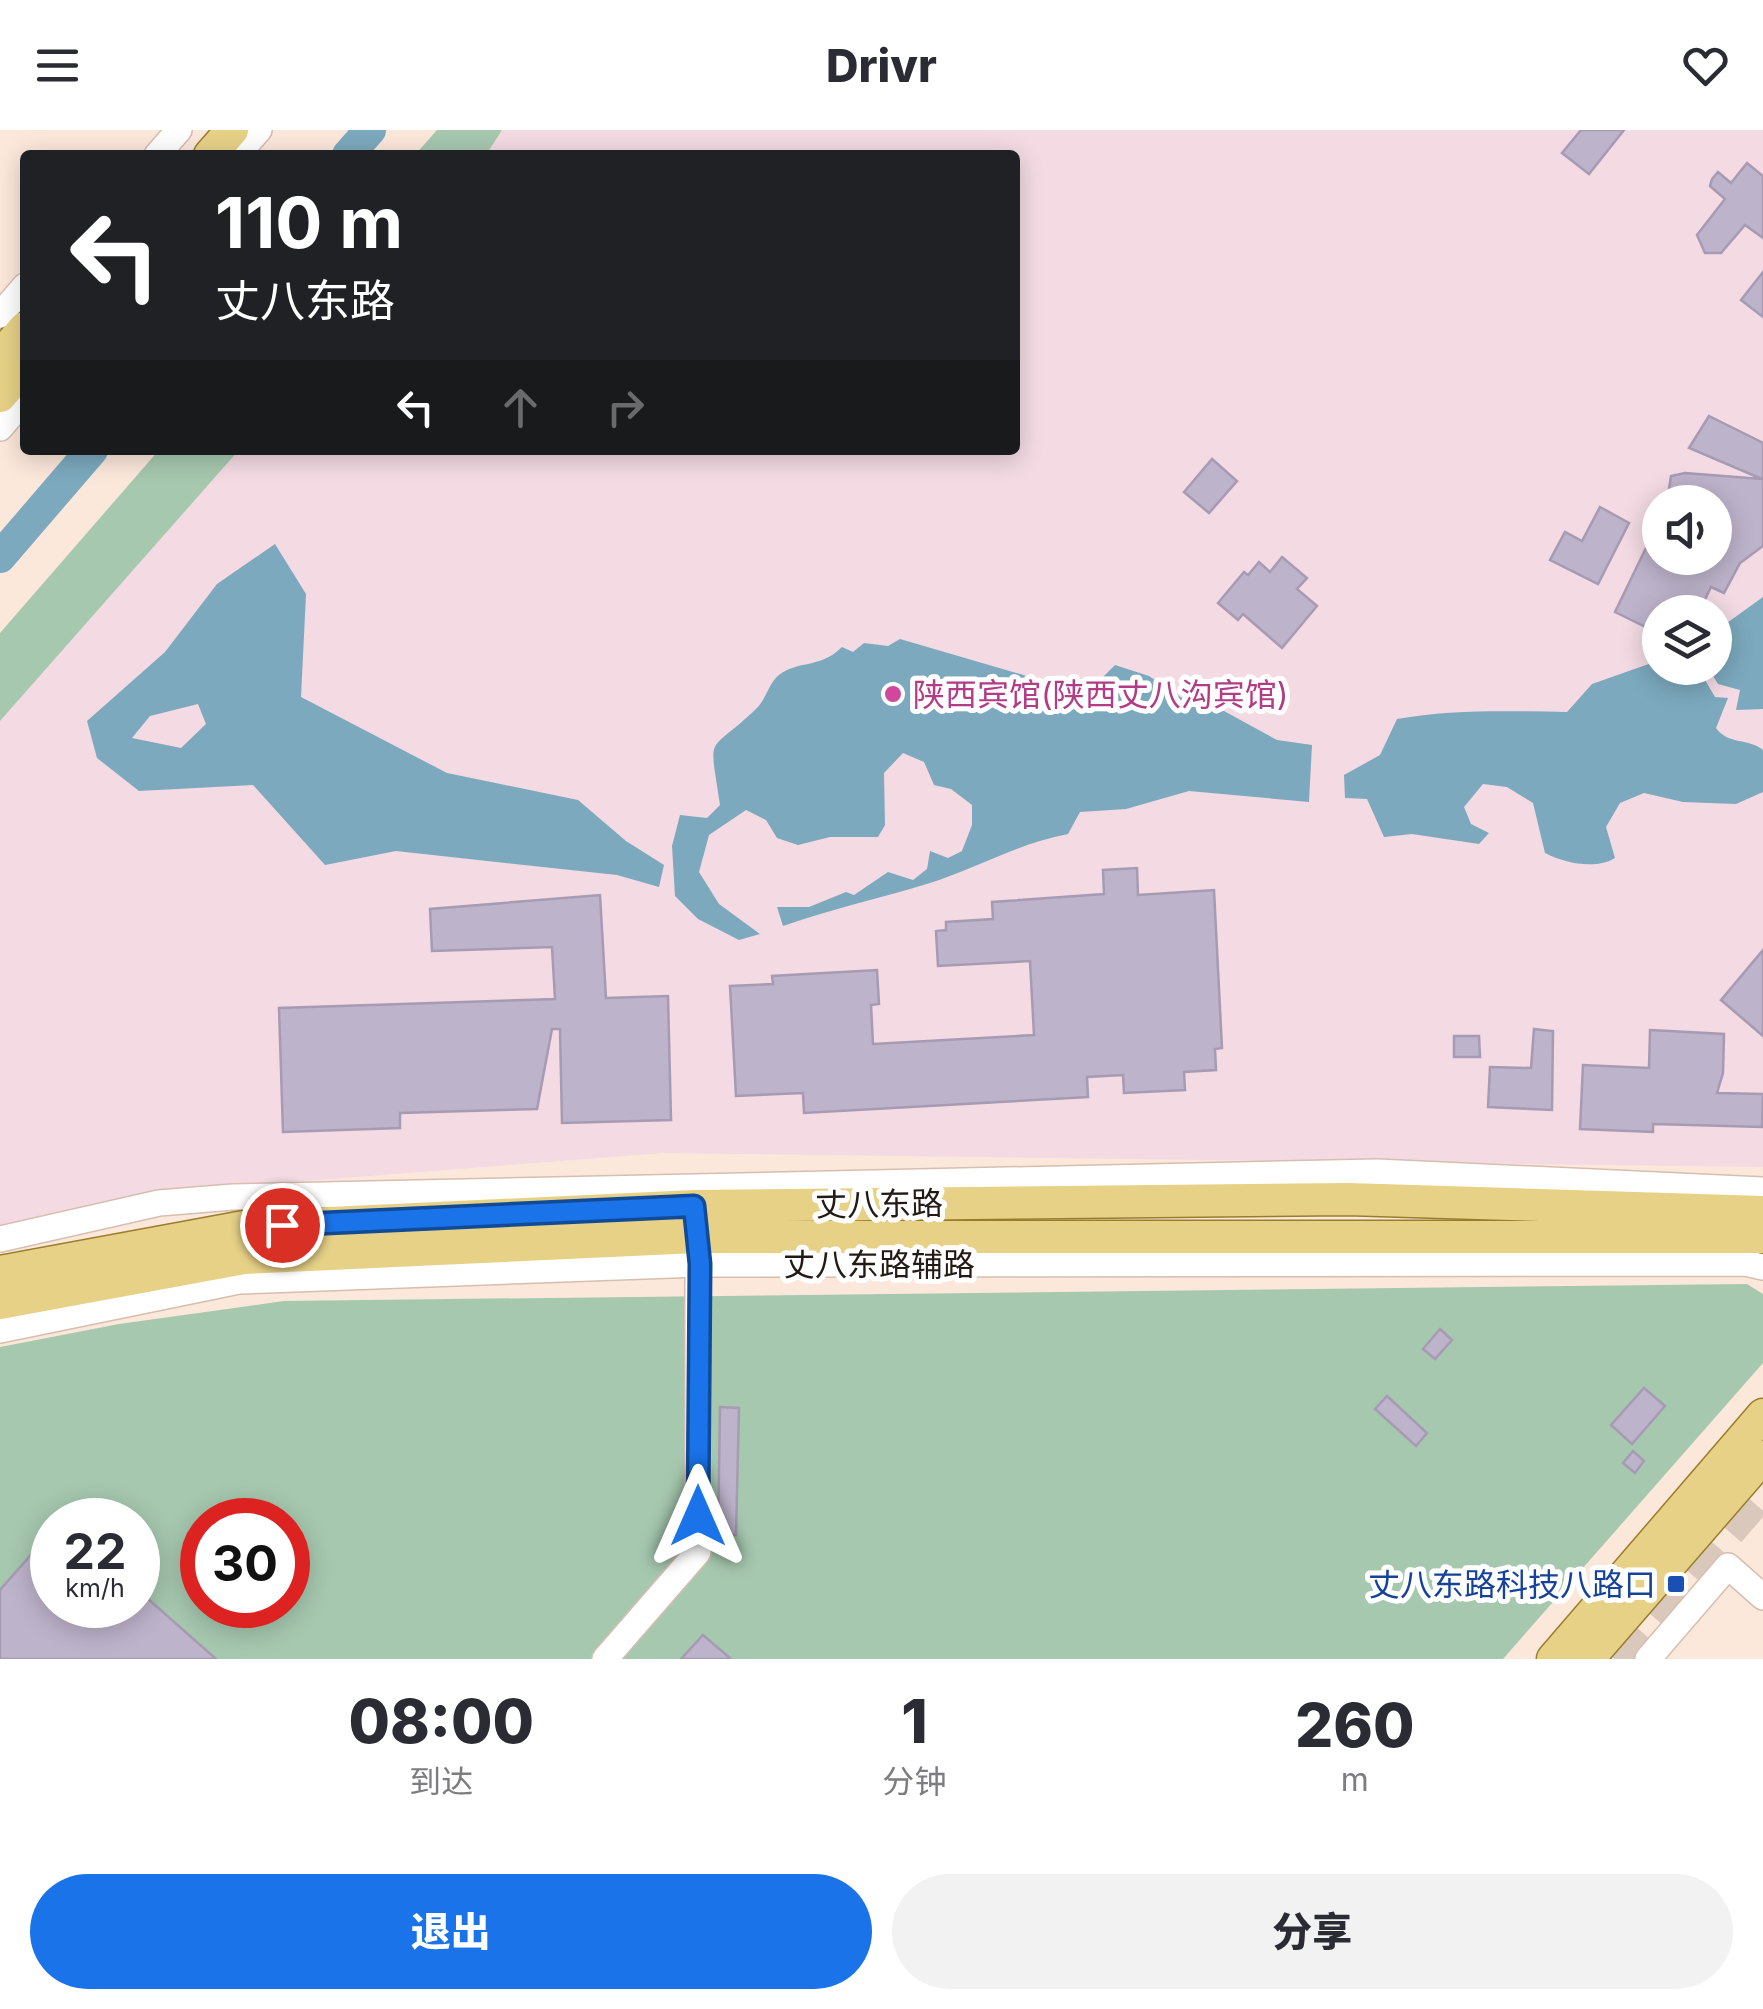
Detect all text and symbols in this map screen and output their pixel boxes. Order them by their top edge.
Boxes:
icon: menu [30,38,85,93]
text: Drivr [826,38,937,93]
icon: heart [1678,38,1733,93]
text: 110 m [215,180,403,265]
icon: left [50,190,180,320]
text: 丈八东路 [215,273,395,328]
icon: left [388,380,443,435]
icon: ahead [493,380,548,435]
icon: right [598,380,653,435]
map controls [1642,485,1732,685]
button: sound [1642,485,1732,575]
button: layers [1642,595,1732,685]
place label: 陕西宾馆(陕西丈八沟宾馆) [913,675,1288,714]
marker: 陕西宾馆(陕西丈八沟宾馆) [882,683,904,705]
pin [240,1183,325,1268]
street label: 丈八东路 [815,1183,943,1225]
icon: arrive [255,1198,310,1253]
street label: 丈八东路辅路 [783,1245,975,1284]
position arrow [646,1464,750,1568]
speed limit sign: 30 [180,1498,310,1628]
text: 22 [64,1521,127,1581]
place label: 丈八东路科技八路口 [1368,1565,1656,1604]
text: km/h [65,1573,125,1603]
marker: 丈八东路科技八路口 [1665,1573,1687,1595]
text: 08:00 [348,1685,534,1757]
text: 1 [901,1685,928,1757]
text: 260 [1295,1689,1415,1761]
text: m [1341,1760,1369,1799]
text: 到达 [409,1762,473,1801]
text: 分钟 [883,1762,947,1801]
button: 退出 [30,1874,872,1989]
button: 分享 [892,1874,1733,1989]

